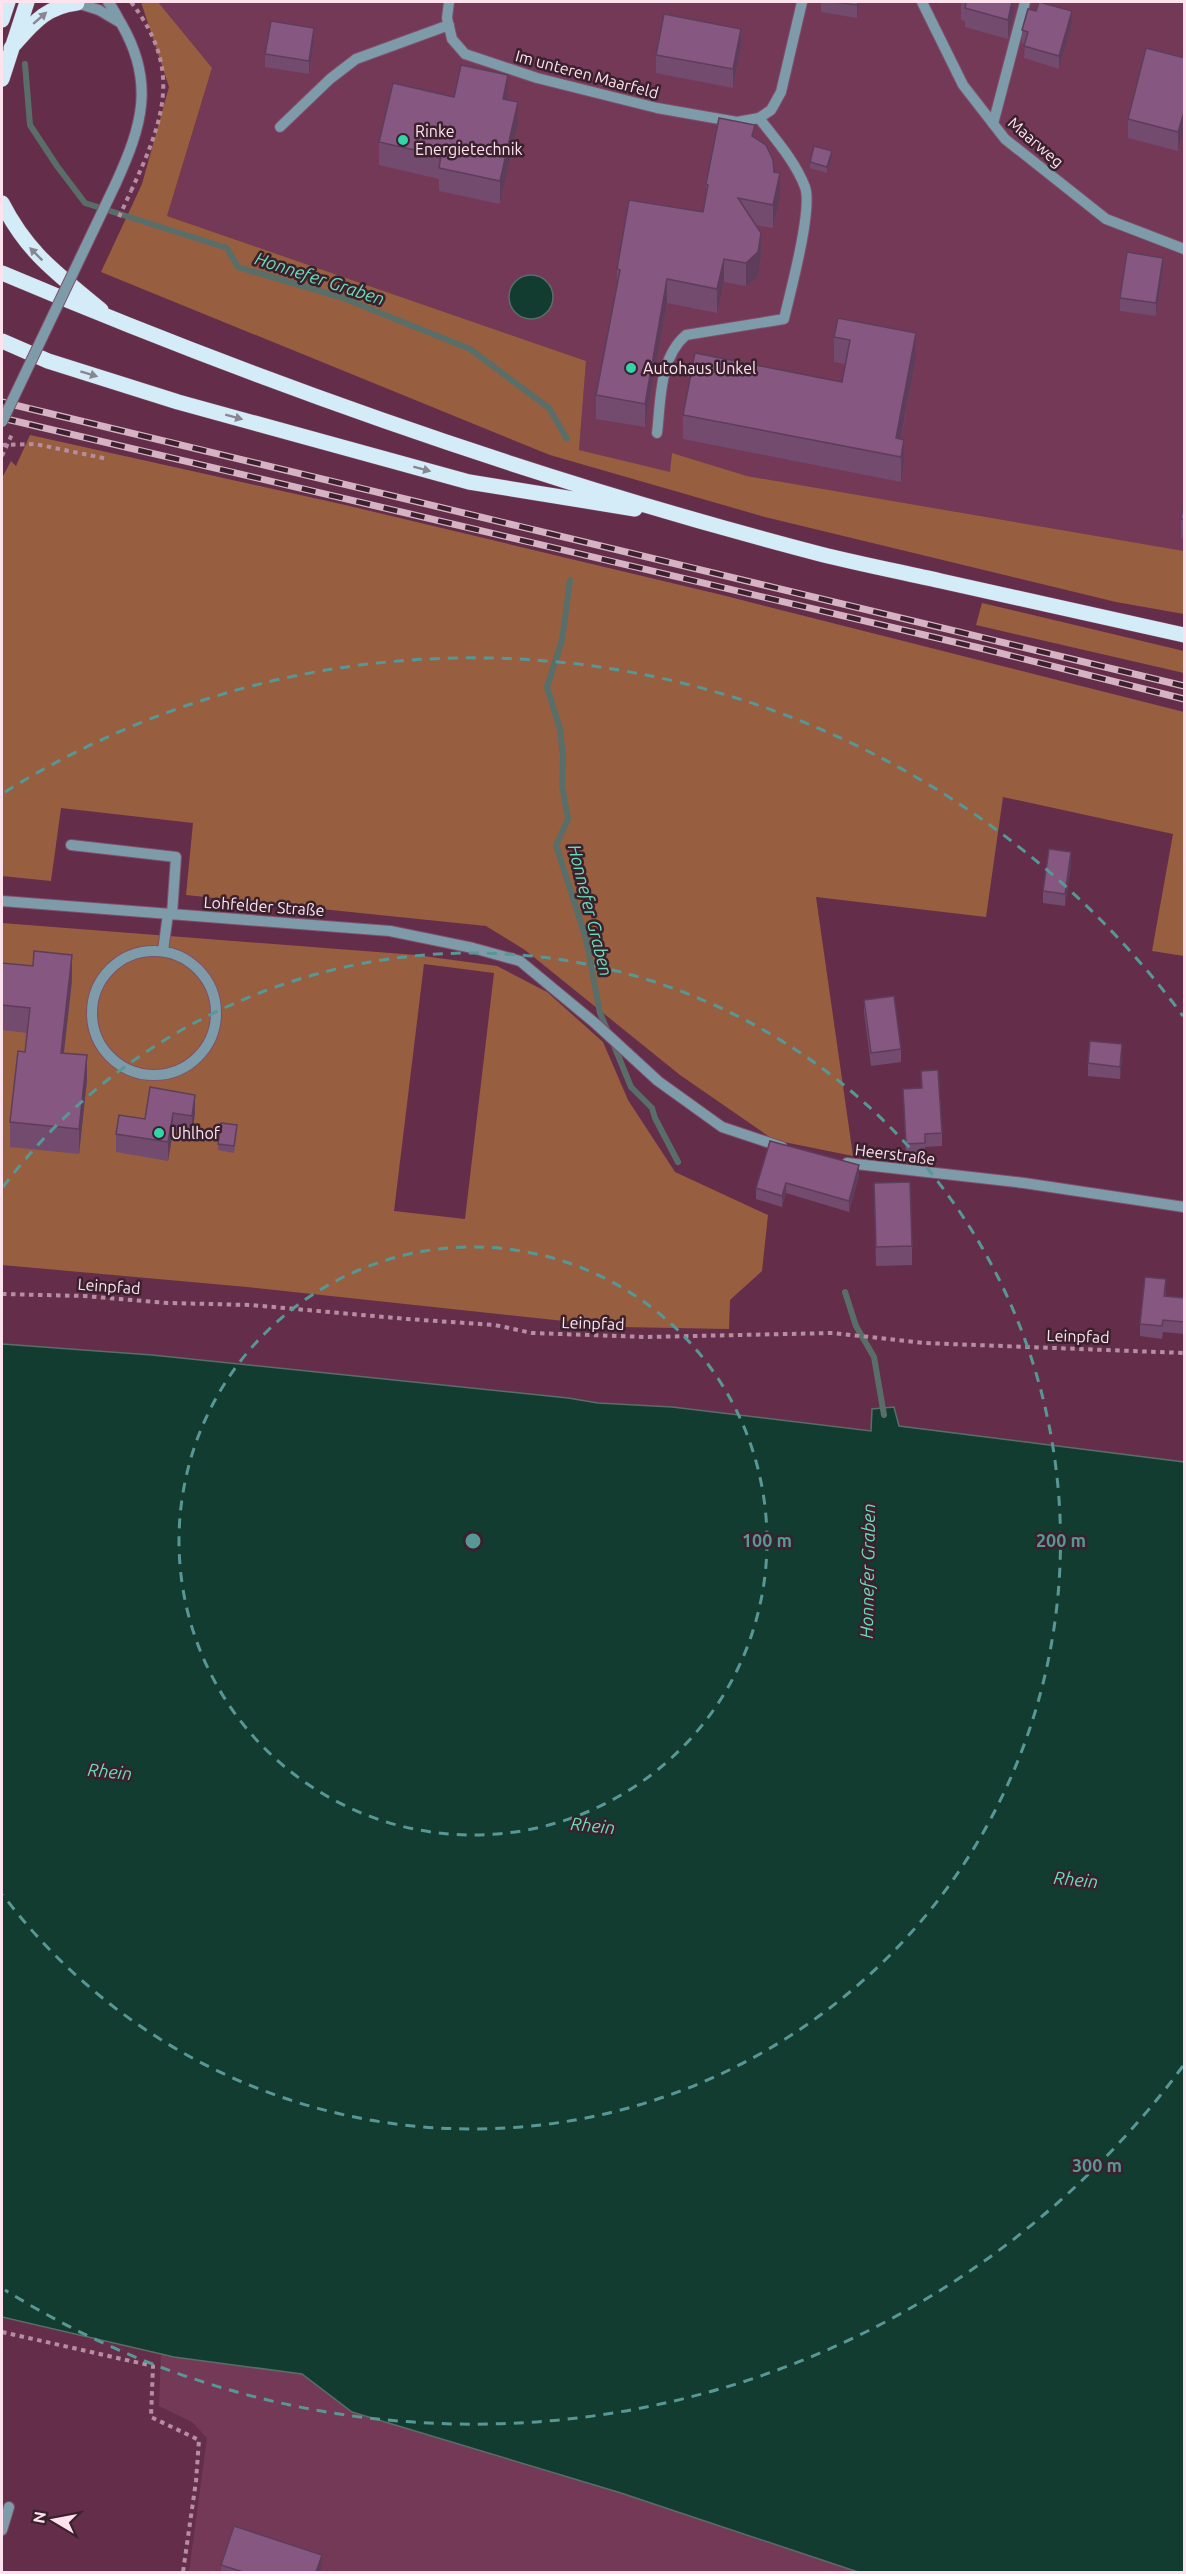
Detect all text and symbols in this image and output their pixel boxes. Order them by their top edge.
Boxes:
one-way arrow [32,12,47,25]
street label: Im unteren Maarfeld [513,46,661,102]
street label: Maarweg [1005,113,1067,171]
place label: Rinke Energietechnik [415,122,523,158]
marker: Rinke Energietechnik [396,133,410,147]
one-way arrow [30,248,44,262]
water label: Honnefer Graben [252,248,387,309]
place label: Autohaus Unkel [643,359,756,377]
marker: Autohaus Unkel [624,361,638,375]
one-way arrow [80,370,98,379]
one-way arrow [225,413,243,422]
one-way arrow [413,465,431,474]
water label: Honnefer Graben [564,842,617,978]
street label: Lohfelder Straße [203,893,325,919]
place label: Uhlhof [171,1124,221,1142]
marker: Uhlhof [152,1126,166,1140]
street label: Heerstraße [854,1140,936,1168]
street label: Leinpfad [77,1275,141,1297]
street label: Leinpfad [561,1313,625,1333]
street label: Leinpfad [1046,1326,1110,1346]
water label: Honnefer Graben [856,1503,879,1639]
text: 100 m [742,1530,792,1550]
text: 200 m [1036,1530,1086,1550]
centre of rings [463,1531,483,1551]
water label: Rhein [87,1759,133,1783]
water label: Rhein [570,1813,616,1837]
water label: Rhein [1053,1867,1099,1891]
text: 300 m [1072,2155,1122,2175]
north arrow [24,2490,84,2550]
text: N [29,2510,49,2525]

